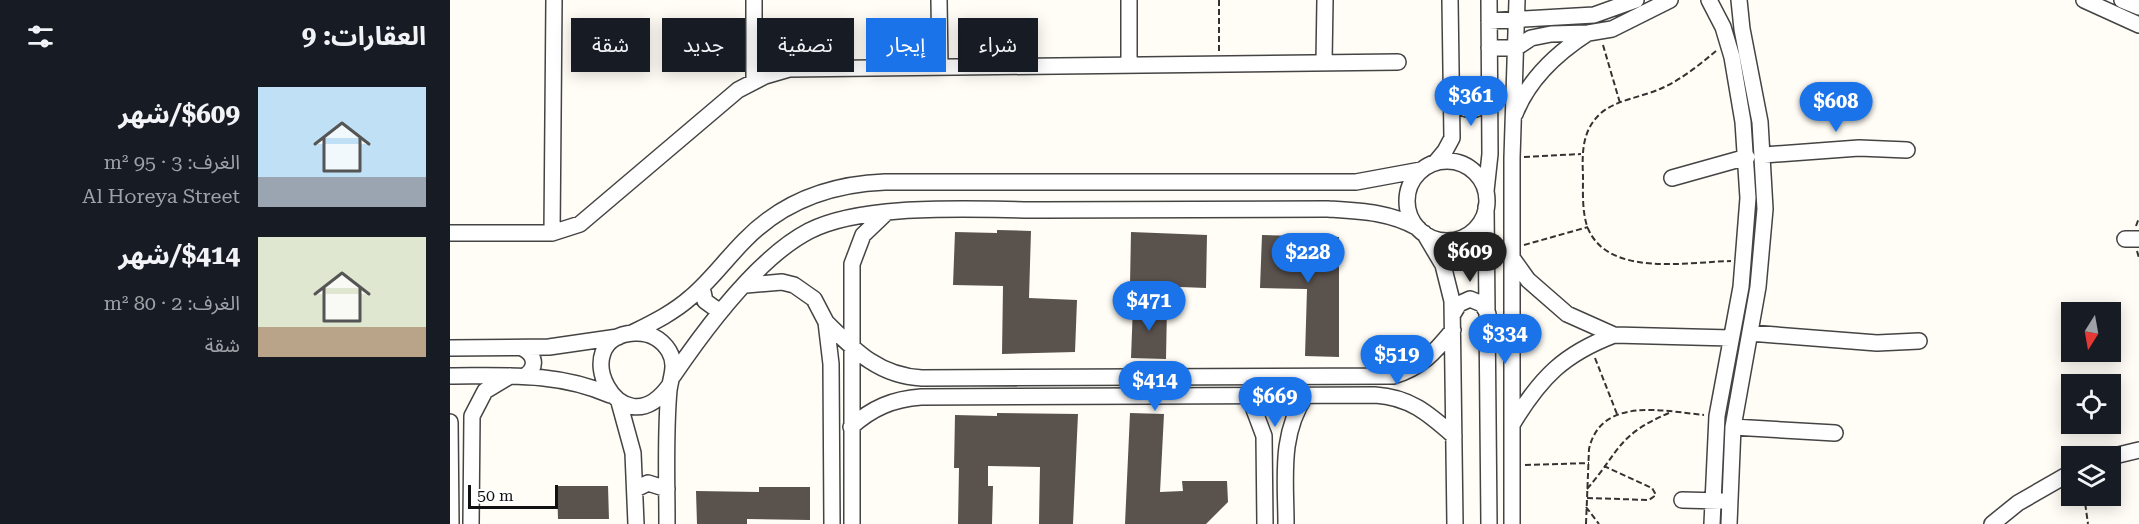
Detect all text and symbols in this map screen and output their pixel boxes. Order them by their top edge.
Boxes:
chip: شقة [571,18,650,72]
chip: جديد [662,18,745,72]
chip: تصفية [757,18,854,72]
chip: إيجار [866,18,946,72]
chip: شراء [958,18,1038,72]
icon: filters [24,20,57,53]
text: العقارات: 9 [302,21,426,51]
pin: $361 [1435,76,1507,127]
pin: $608 [1800,82,1872,133]
text: $361 [1449,83,1493,107]
text: $608 [1814,89,1858,113]
text: $609/شهر [118,99,240,129]
icon: home [306,111,378,183]
text: الغرف: 3 · 95 m² [104,150,240,174]
text: Al Horeya Street [82,184,240,208]
pin: $609 [1434,232,1506,283]
pin: $228 [1272,233,1344,284]
text: $609 [1448,239,1492,263]
text: $414/شهر [118,240,240,270]
text: $228 [1286,240,1330,264]
icon: home [306,261,378,333]
pin: $471 [1113,281,1185,332]
text: $471 [1127,288,1171,312]
text: الغرف: 2 · 80 m² [104,291,240,315]
north arrow [2061,302,2121,362]
map controls [2061,302,2121,506]
pin: $334 [1469,314,1541,365]
text: $334 [1483,321,1527,345]
text: شقة [205,333,240,357]
pin: $519 [1361,335,1433,386]
text: $519 [1375,342,1419,366]
pin: $414 [1119,361,1191,412]
text: $414 [1133,368,1177,392]
button: locate [2061,374,2121,434]
pin: $669 [1239,377,1311,428]
text: $669 [1253,384,1297,408]
button: layers [2061,446,2121,506]
scale bar [468,482,558,510]
text: 50 m [477,486,514,505]

